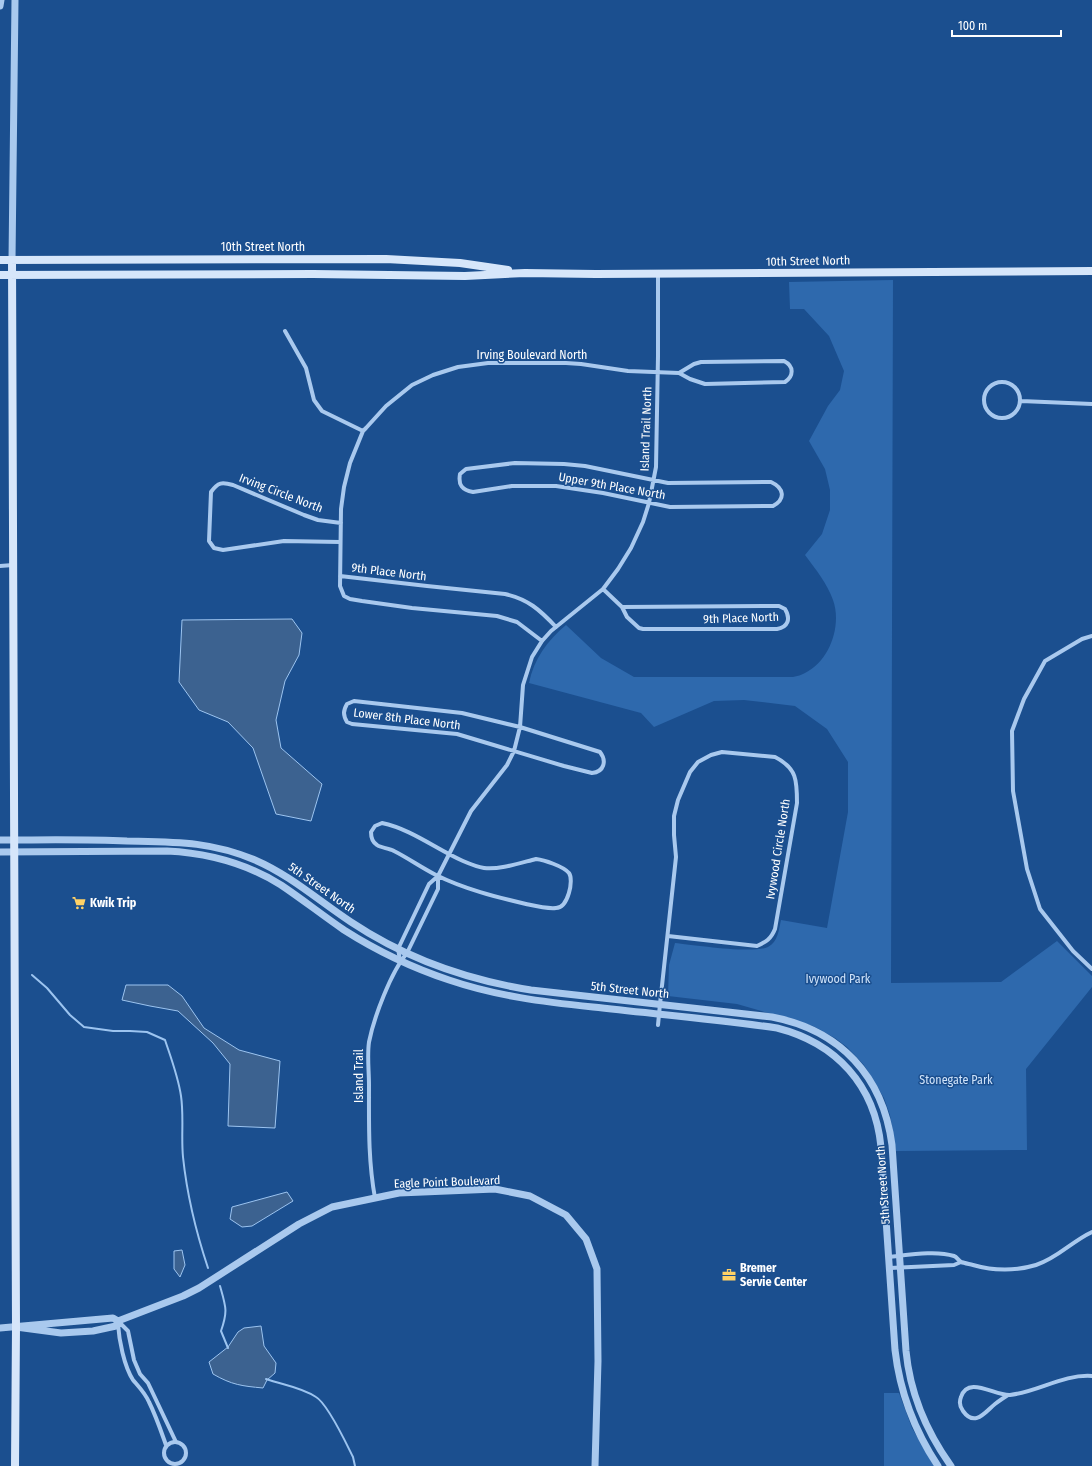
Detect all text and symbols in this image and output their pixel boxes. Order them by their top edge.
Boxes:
scale bar [952,12,1061,38]
text: 100 m [958,19,987,33]
street label: 10th Street North [221,240,305,254]
street label: 10th Street North [766,253,850,269]
street label: Irving Boulevard North [477,348,587,362]
street label: Island Trail North [638,386,654,472]
street label: Upper 9th Place North [557,470,667,502]
street label: Irving Circle North [237,471,325,515]
street label: 9th Place North [351,560,427,584]
street label: 9th Place North [703,610,779,626]
street label: Lower 8th Place North [353,705,461,733]
street label: Ivywood Circle North [763,798,793,900]
street label: 5th Street North [286,860,358,916]
supermarket icon: Kwik Trip [71,895,87,911]
place label: Kwik Trip [90,896,137,910]
park label: Ivywood Park [806,972,871,986]
street label: 5th Street North [590,979,670,1001]
street label: Island Trail [352,1049,366,1103]
park label: Stonegate Park [919,1073,993,1087]
street label: 5th Street North [873,1145,893,1225]
street label: Eagle Point Boulevard [394,1173,500,1191]
place label: Bremer Servie Center [740,1261,808,1289]
office icon: Bremer Servie Center [721,1267,737,1283]

